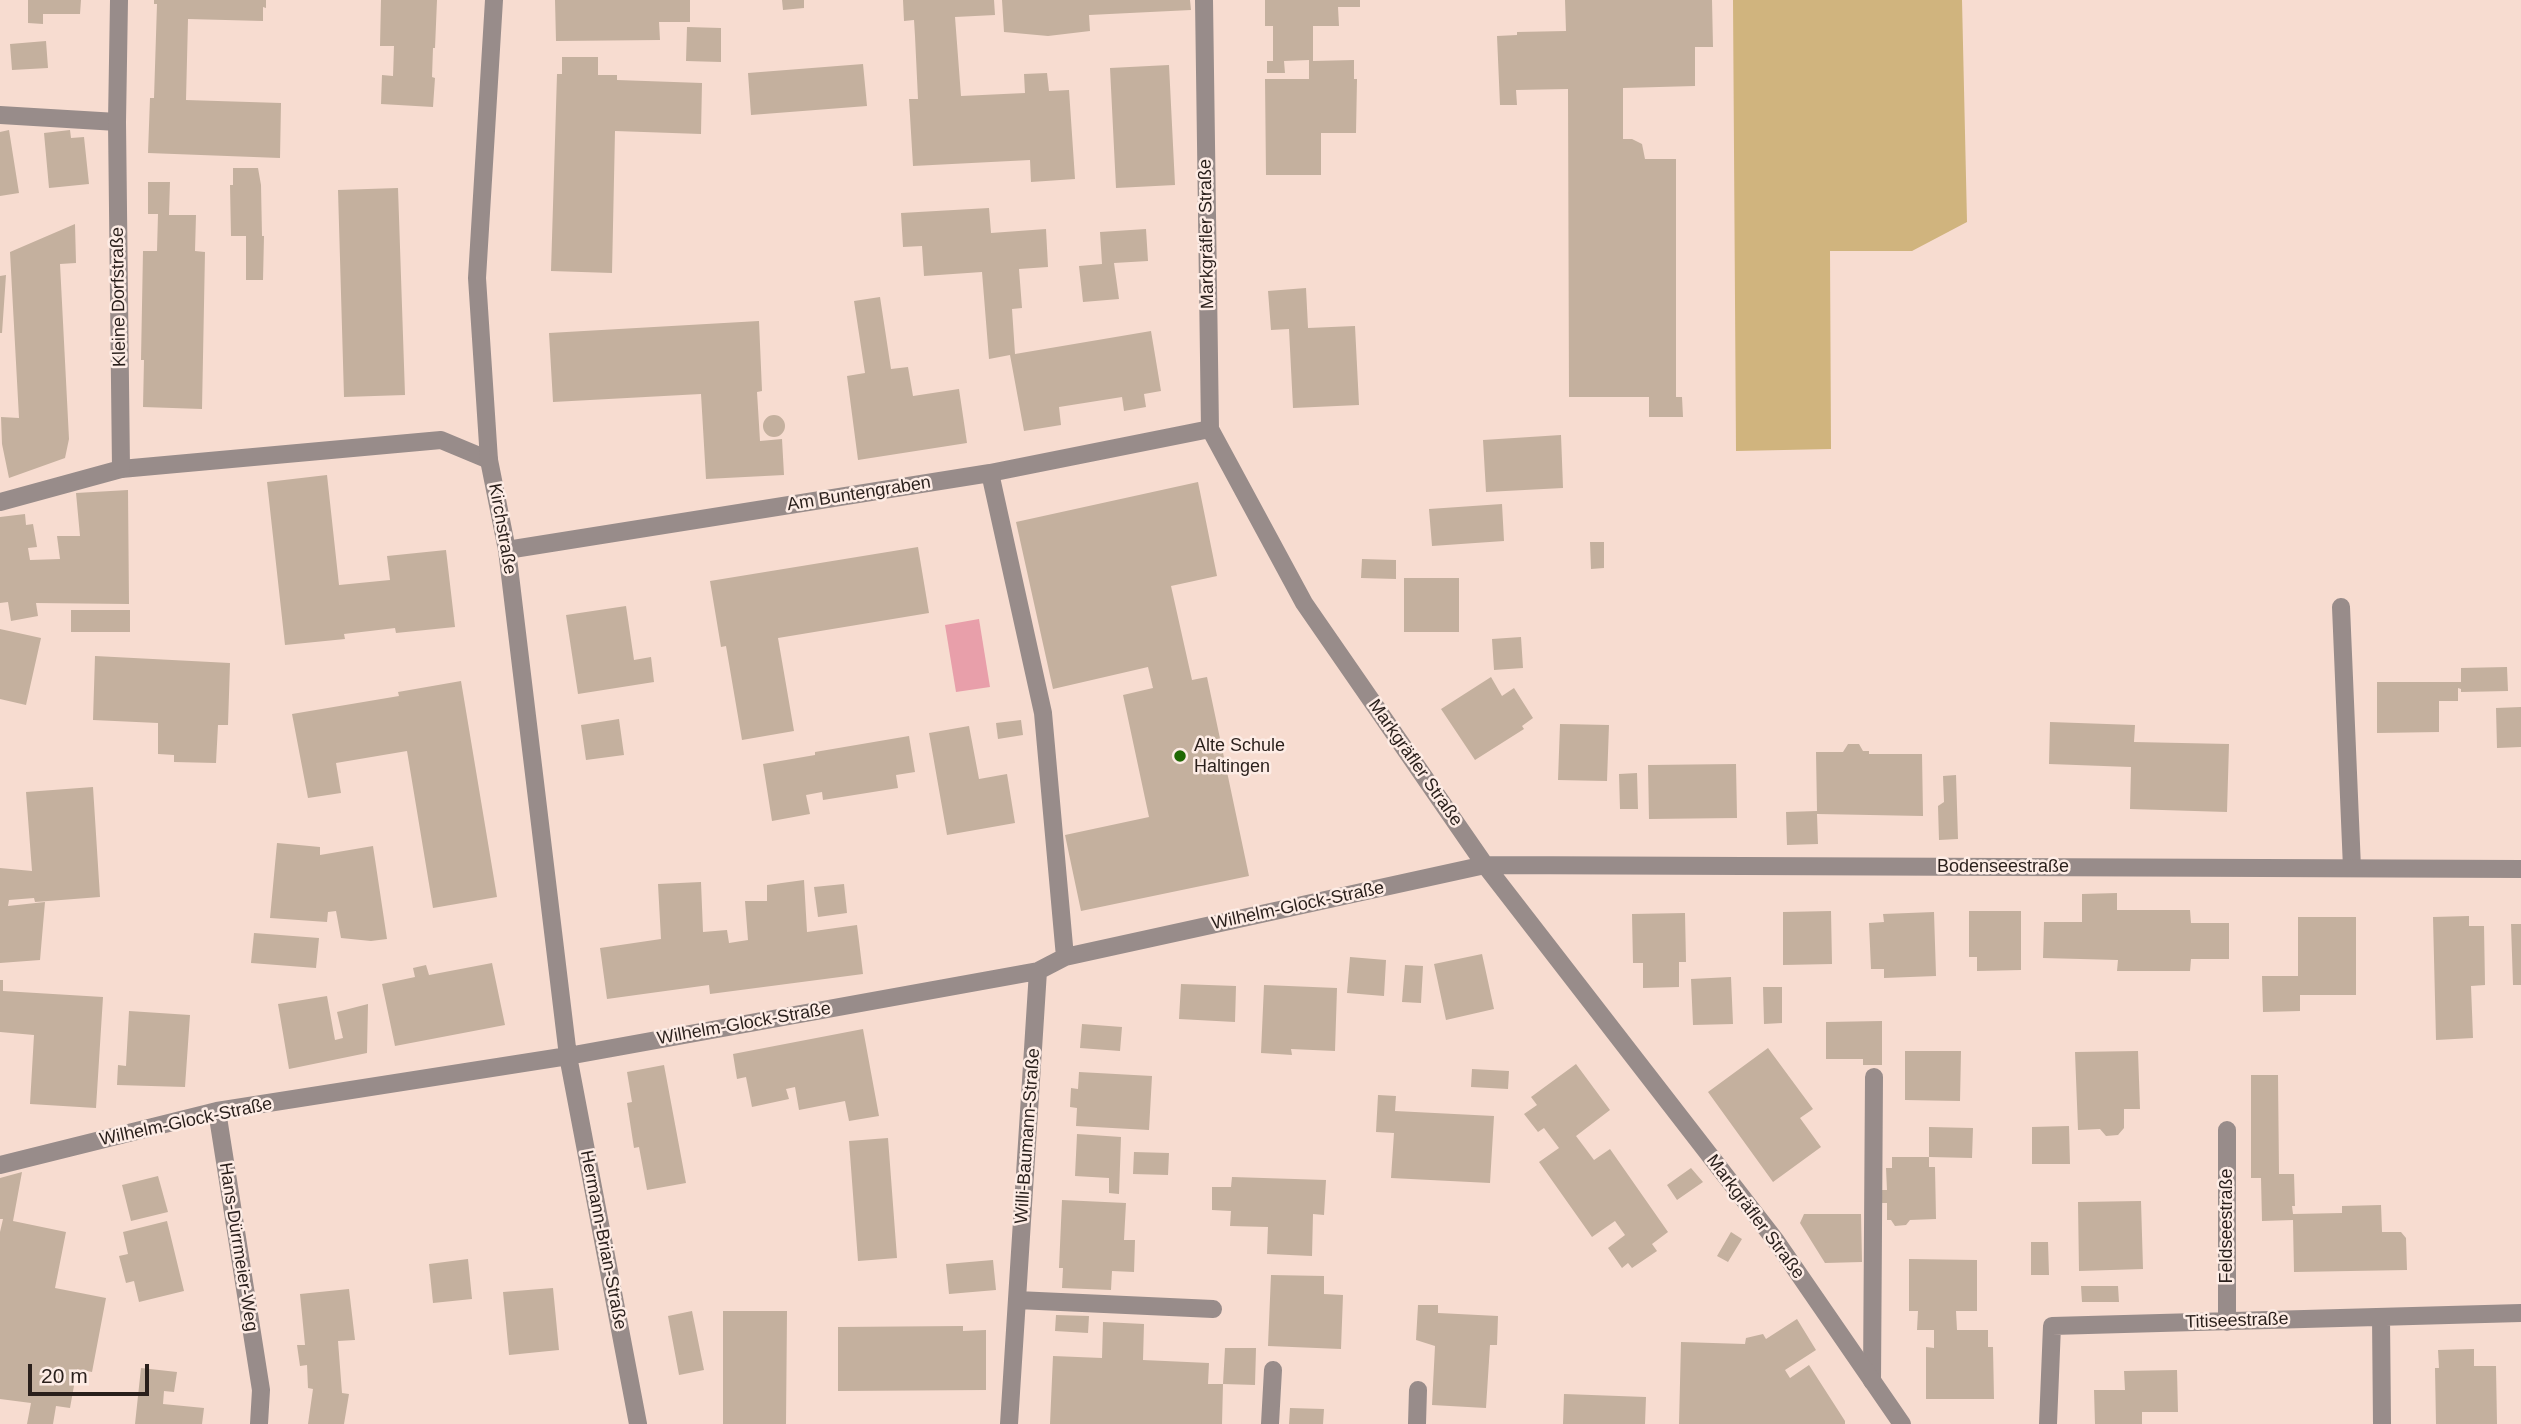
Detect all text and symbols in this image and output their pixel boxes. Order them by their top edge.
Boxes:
street label: Markgräfler Straße [1195,159,1219,309]
street label: Kleine Dorfstraße [107,227,131,367]
street label: Am Buntengraben [786,472,932,516]
street label: Kirchstraße [483,482,521,576]
street label: Markgräfler Straße [1363,695,1467,831]
place label: Alte Schule Haltingen [1194,735,1285,778]
marker: Alte Schule Haltingen [1172,748,1188,764]
street label: Bodenseestraße [1937,856,2069,878]
street label: Wilhelm-Glock-Straße [1210,877,1386,935]
street label: Wilhelm-Glock-Straße [655,998,833,1050]
street label: Willi-Baumann-Straße [1011,1047,1045,1225]
street label: Wilhelm-Glock-Straße [98,1093,274,1151]
street label: Hermann-Brian-Straße [575,1149,631,1331]
street label: Markgräfler Straße [1701,1151,1809,1283]
street label: Hans-Dürrmeier-Weg [214,1161,262,1333]
street label: Feldseestraße [2216,1168,2238,1284]
street label: Titiseestraße [2185,1308,2289,1334]
scale bar [32,1350,152,1394]
text: 20 m [41,1364,88,1387]

